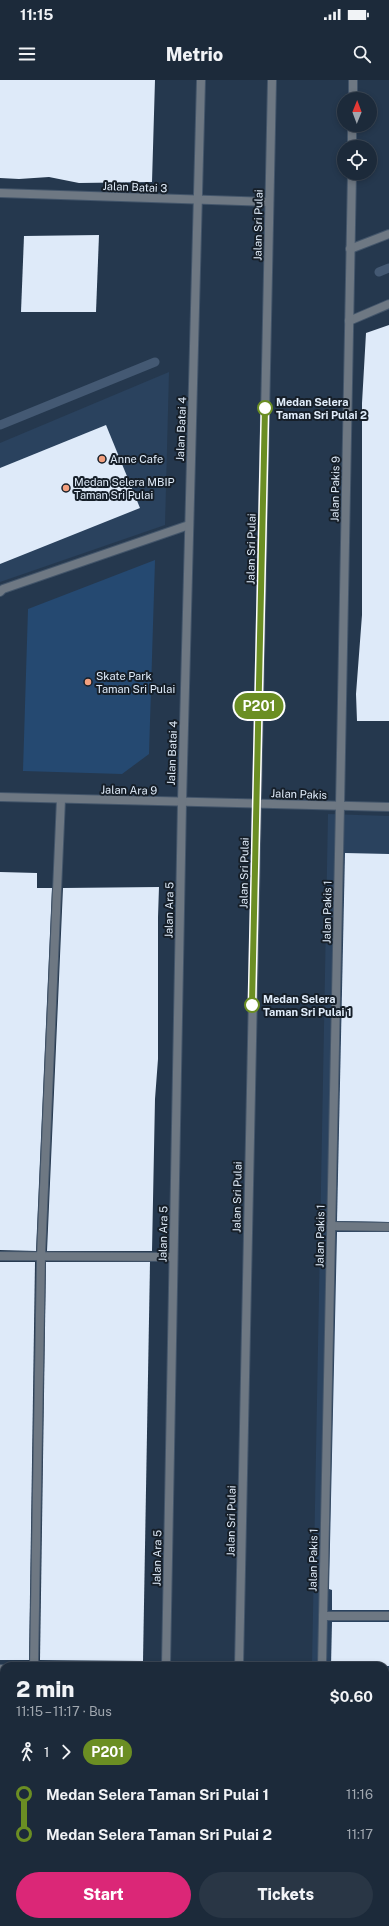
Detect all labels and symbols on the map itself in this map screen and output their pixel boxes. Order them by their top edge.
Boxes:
north arrow [337,92,377,132]
street label: Jalan Batai 3 [102,180,168,194]
street label: Jalan Sri Pulai [251,189,265,261]
street label: Jalan Batai 4 [174,396,188,461]
place label: Medan Selera Taman Sri Pulai 2 [276,396,367,421]
marker: Medan Selera Taman Sri Pulai 2 [257,400,273,416]
place label: Anne Cafe [110,453,163,465]
marker: Anne Cafe [97,454,107,464]
street label: Jalan Pakis 9 [328,456,342,522]
place label: Medan Selera MBIP Taman Sri Pulai [74,476,175,501]
marker: Medan Selera MBIP Taman Sri Pulai [61,483,71,493]
street label: Jalan Sri Pulai [244,513,258,585]
place label: Skate Park Taman Sri Pulai [96,670,175,695]
marker: Skate Park Taman Sri Pulai [83,677,93,687]
line badge: P201 [231,693,287,719]
street label: Jalan Batai 4 [165,720,179,785]
street label: Jalan Ara 9 [101,784,157,796]
street label: Jalan Pakis [271,787,328,801]
street label: Jalan Sri Pulai [237,837,251,909]
street label: Jalan Pakis 1 [320,880,334,944]
street label: Jalan Ara 5 [163,882,175,938]
place label: Medan Selera Taman Sri Pulai 1 [263,993,352,1018]
marker: Medan Selera Taman Sri Pulai 1 [244,997,260,1013]
street label: Jalan Sri Pulai [230,1161,244,1233]
street label: Jalan Pakis 1 [313,1204,327,1268]
street label: Jalan Ara 5 [157,1206,169,1262]
street label: Jalan Sri Pulai [224,1485,238,1557]
street label: Jalan Pakis 1 [306,1528,320,1592]
street label: Jalan Ara 5 [151,1530,163,1586]

